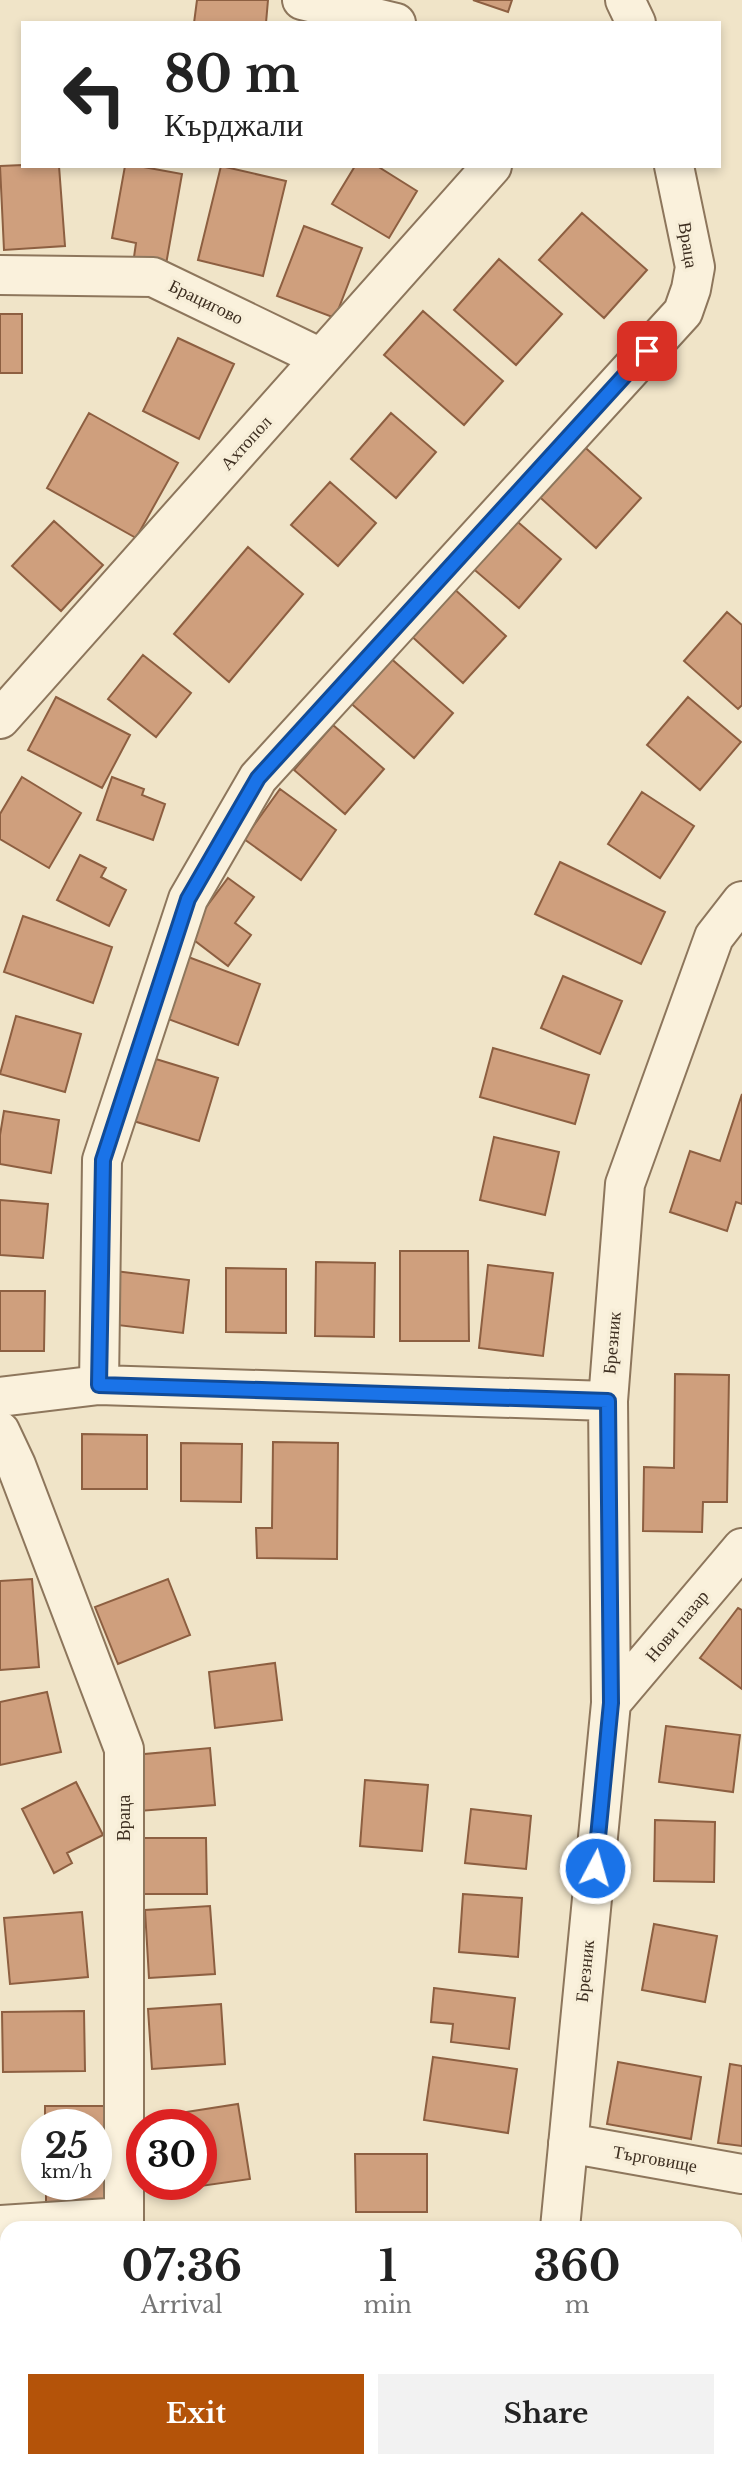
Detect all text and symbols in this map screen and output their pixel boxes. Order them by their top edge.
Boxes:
text: 80 m [164,44,299,105]
icon: left [49,49,140,140]
text: Кърджали [164,105,303,145]
street label: Враца [673,220,703,270]
street label: Брацигово [165,275,247,329]
pin [617,321,677,381]
icon: arrive [628,332,666,370]
street label: Ахтопол [216,411,276,475]
street label: Брезник [598,1311,626,1375]
street label: Нови пазар [641,1586,713,1666]
street label: Враца [113,1795,135,1841]
position arrow [558,1831,632,1905]
street label: Брезник [571,1938,599,2003]
speed limit sign: 30 [126,2109,217,2200]
text: 25 [45,2124,88,2167]
street label: Търговище [611,2141,699,2177]
text: km/h [41,2161,92,2183]
text: 07:36 [122,2240,242,2292]
text: 1 [379,2240,397,2292]
text: 360 [534,2240,620,2292]
text: Arrival [141,2291,223,2319]
text: min [364,2291,412,2319]
text: m [565,2291,589,2319]
button: Exit [28,2374,364,2454]
button: Share [378,2374,714,2454]

